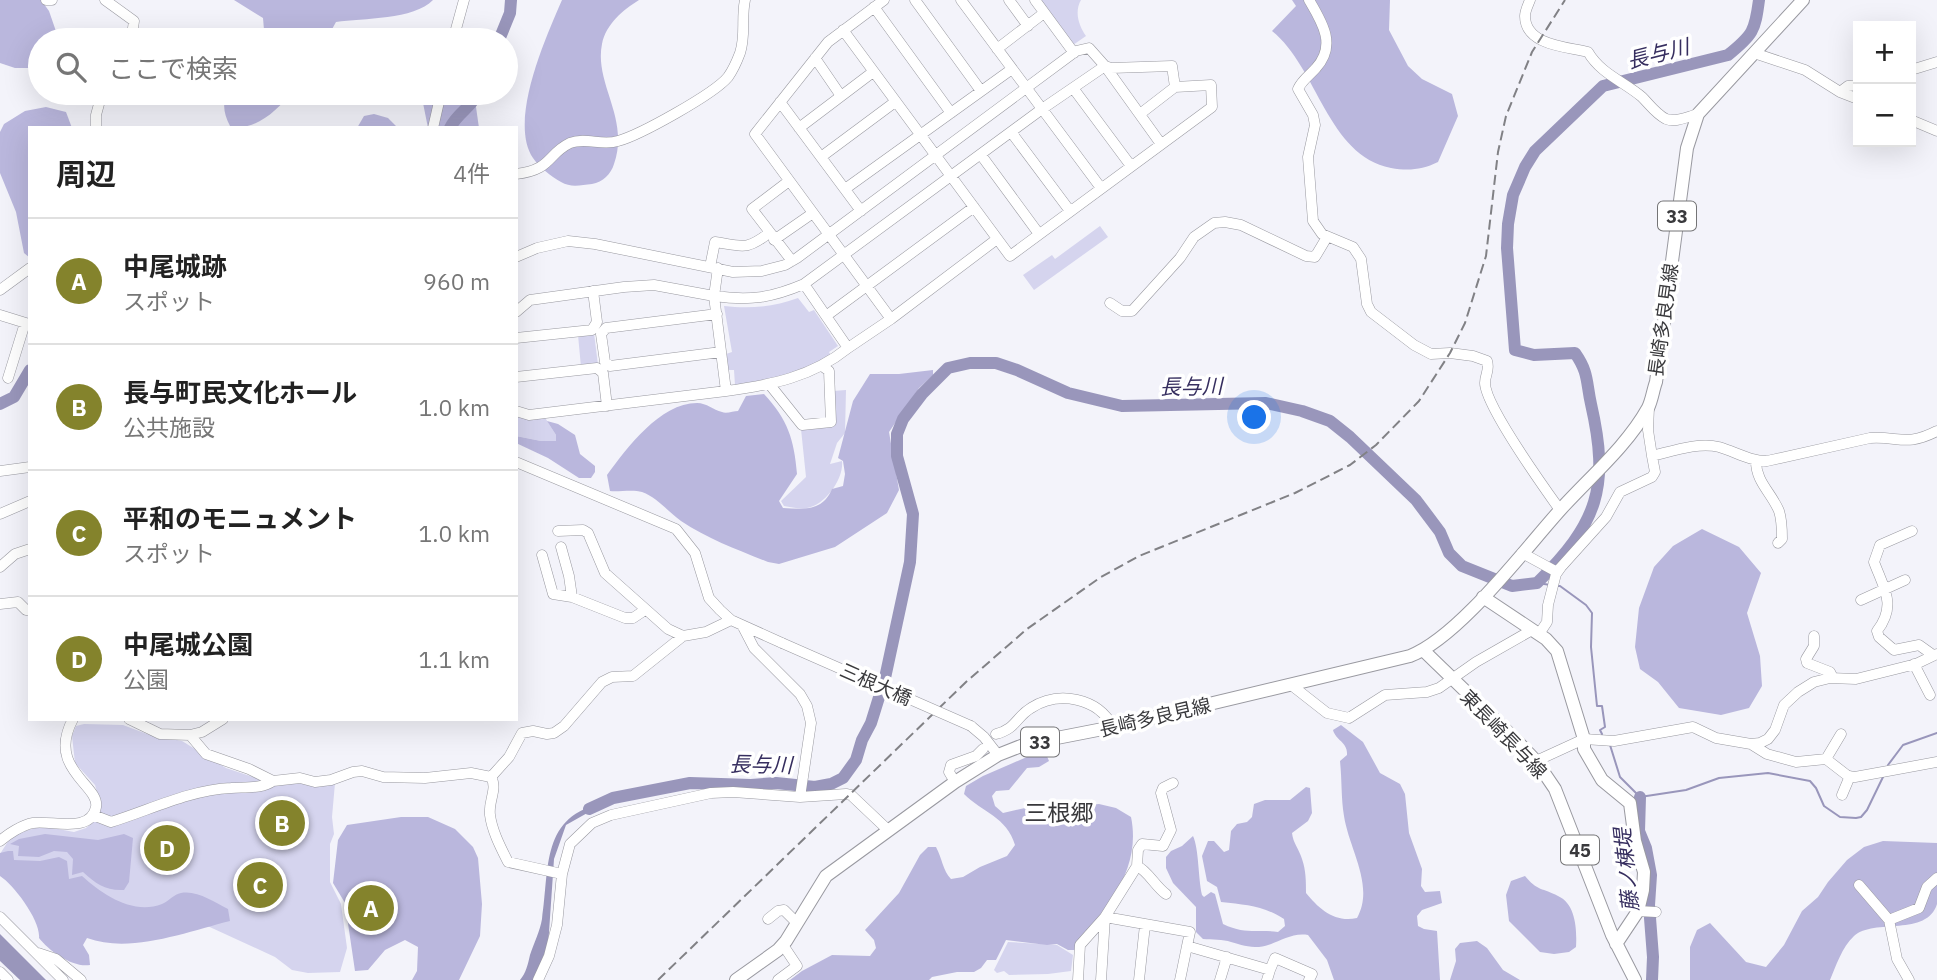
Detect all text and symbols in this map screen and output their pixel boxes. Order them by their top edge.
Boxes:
map controls [1853,21,1916,147]
button: + [1853,21,1916,84]
search box [28,28,518,105]
water label: 長与川 [1624,31,1694,74]
icon: search [52,48,90,86]
text: ここで検索 [108,51,238,85]
button: − [1853,84,1916,147]
text: 周辺 [56,154,116,193]
text: 4件 [453,158,490,188]
road number: 33 [1658,202,1696,230]
text: 中尾城跡 [123,249,227,283]
street label: 長崎多良見線 [1643,262,1683,378]
text: A [71,266,87,296]
text: 960 m [423,266,490,296]
text: スポット [123,286,215,316]
water label: 長与川 [1159,371,1225,401]
text: 長与町民文化ホール [123,375,357,409]
text: B [71,392,87,422]
text: 1.0 km [419,392,490,422]
your location [1237,400,1271,434]
text: 公共施設 [123,412,215,442]
text: 平和のモニュメント [123,501,357,535]
text: C [72,518,86,548]
text: 1.0 km [419,518,490,548]
text: スポット [123,538,215,568]
text: 中尾城公園 [123,627,253,661]
text: D [71,644,87,674]
text: 1.1 km [419,644,490,674]
street label: 三根大橋 [836,658,916,710]
text: 公園 [123,664,169,694]
street label: 東長崎長与線 [1456,685,1552,783]
street label: 長崎多良見線 [1097,692,1213,742]
road number: 33 [1021,728,1059,756]
water label: 長与川 [729,749,795,779]
pin: B [259,797,305,849]
district label: 三根郷 [1025,797,1094,827]
pin: D [144,822,190,874]
water label: 藤ノ棟堤 [1607,825,1644,913]
road number: 45 [1561,836,1599,864]
pin: C [237,859,283,911]
pin: A [348,882,394,934]

